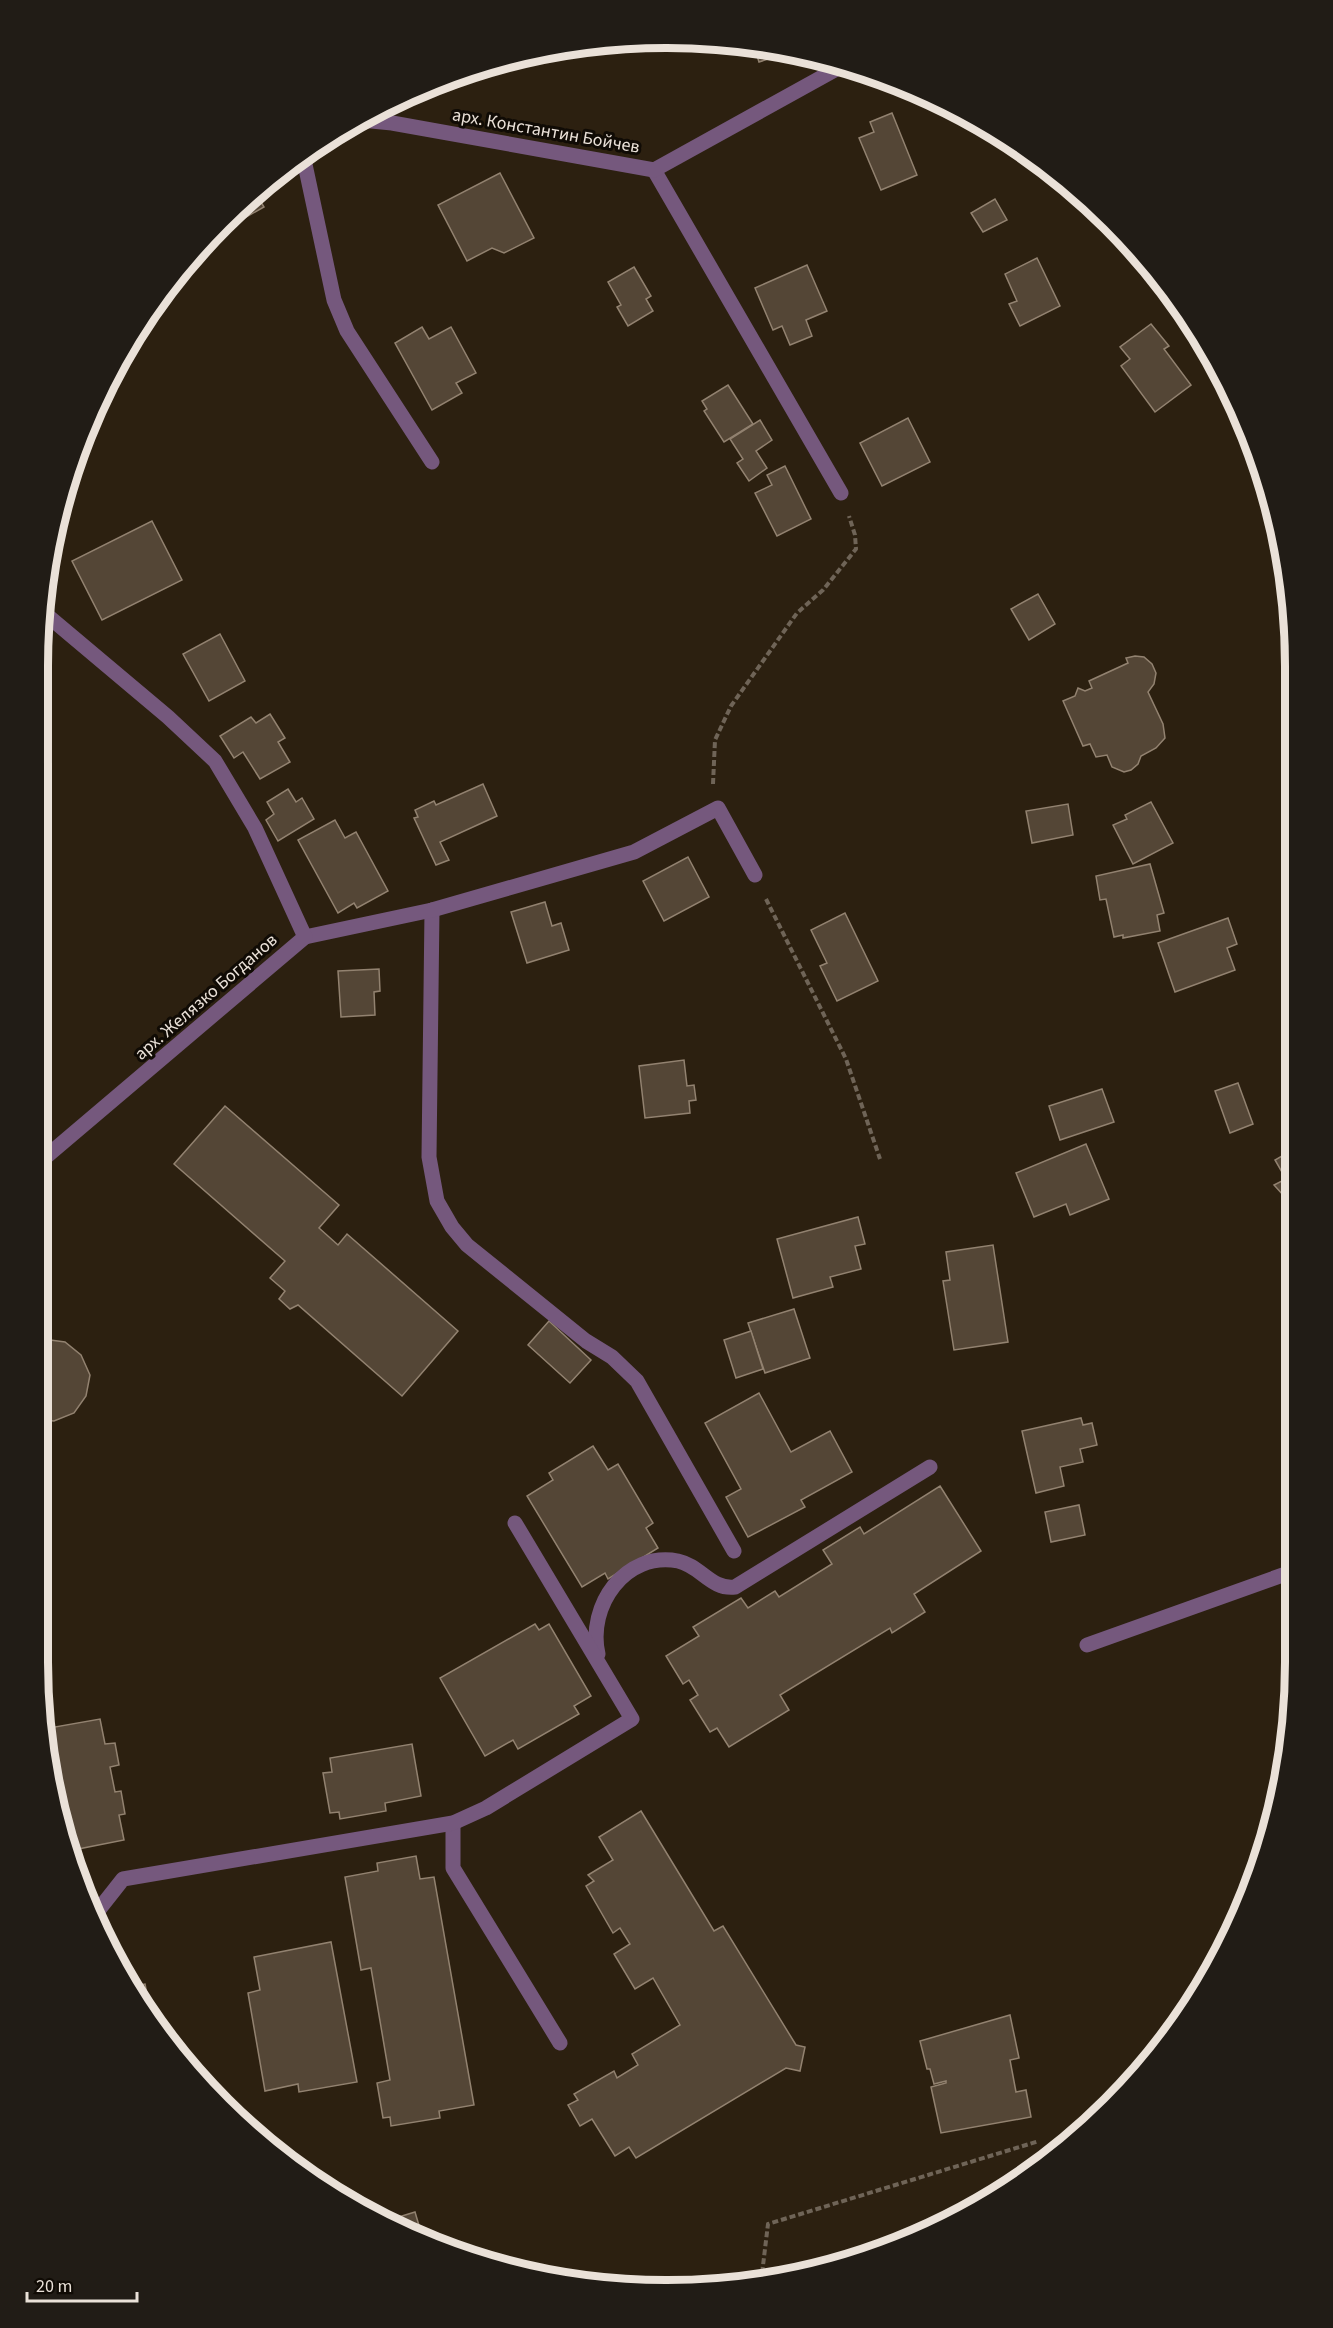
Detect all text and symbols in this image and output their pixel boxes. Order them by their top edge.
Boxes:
street label: арх. Константин Бойчев [450,102,642,160]
street label: арх. Желязко Богданов [129,928,283,1066]
scale bar [27,2265,136,2303]
text: 20 m [36,2274,72,2299]

